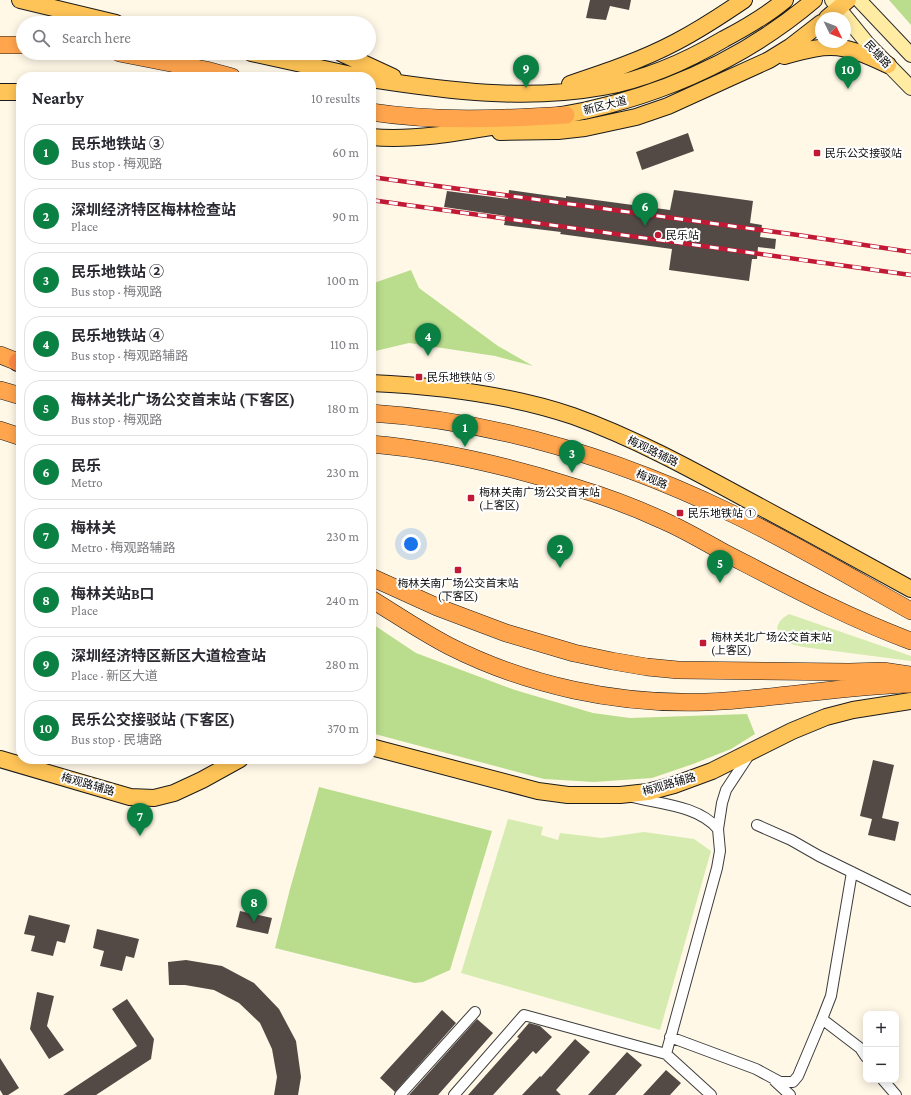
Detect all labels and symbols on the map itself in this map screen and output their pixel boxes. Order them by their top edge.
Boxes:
north arrow [815,12,851,48]
street label: 民塘路 [862,38,894,70]
pin: 9 [513,55,539,88]
pin: 10 [835,56,861,89]
street label: 新区大道 [582,94,628,116]
place label: 民乐公交接驳站 [825,147,902,159]
marker: 民乐公交接驳站 [812,148,822,158]
pin: 6 [632,193,658,226]
place label: 民乐站 [666,229,699,241]
marker: 民乐站 [653,230,663,240]
pin: 4 [415,323,441,356]
place label: 民乐地铁站 ⑤ [427,371,495,383]
marker: 民乐地铁站 ⑤ [414,372,424,382]
pin: 1 [452,414,478,447]
street label: 梅观路辅路 [626,434,680,468]
pin: 3 [559,440,585,473]
street label: 梅观路 [634,467,670,491]
place label: 梅林关南广场公交首末站 (上客区) [479,486,600,512]
marker: 梅林关南广场公交首末站 (上客区) [466,493,476,503]
place label: 民乐地铁站 ① [688,507,756,519]
marker: 民乐地铁站 ① [675,508,685,518]
your location [401,534,421,554]
pin: 2 [547,535,573,568]
pin: 5 [707,550,733,583]
marker: 梅林关南广场公交首末站 (下客区) [453,565,463,575]
place label: 梅林关南广场公交首末站 (下客区) [398,577,519,603]
place label: 梅林关北广场公交首末站 (上客区) [711,631,832,657]
marker: 梅林关北广场公交首末站 (上客区) [698,638,708,648]
street label: 梅观路辅路 [60,771,116,797]
street label: 梅观路辅路 [641,771,697,797]
pin: 7 [127,803,153,836]
pin: 8 [241,889,267,922]

